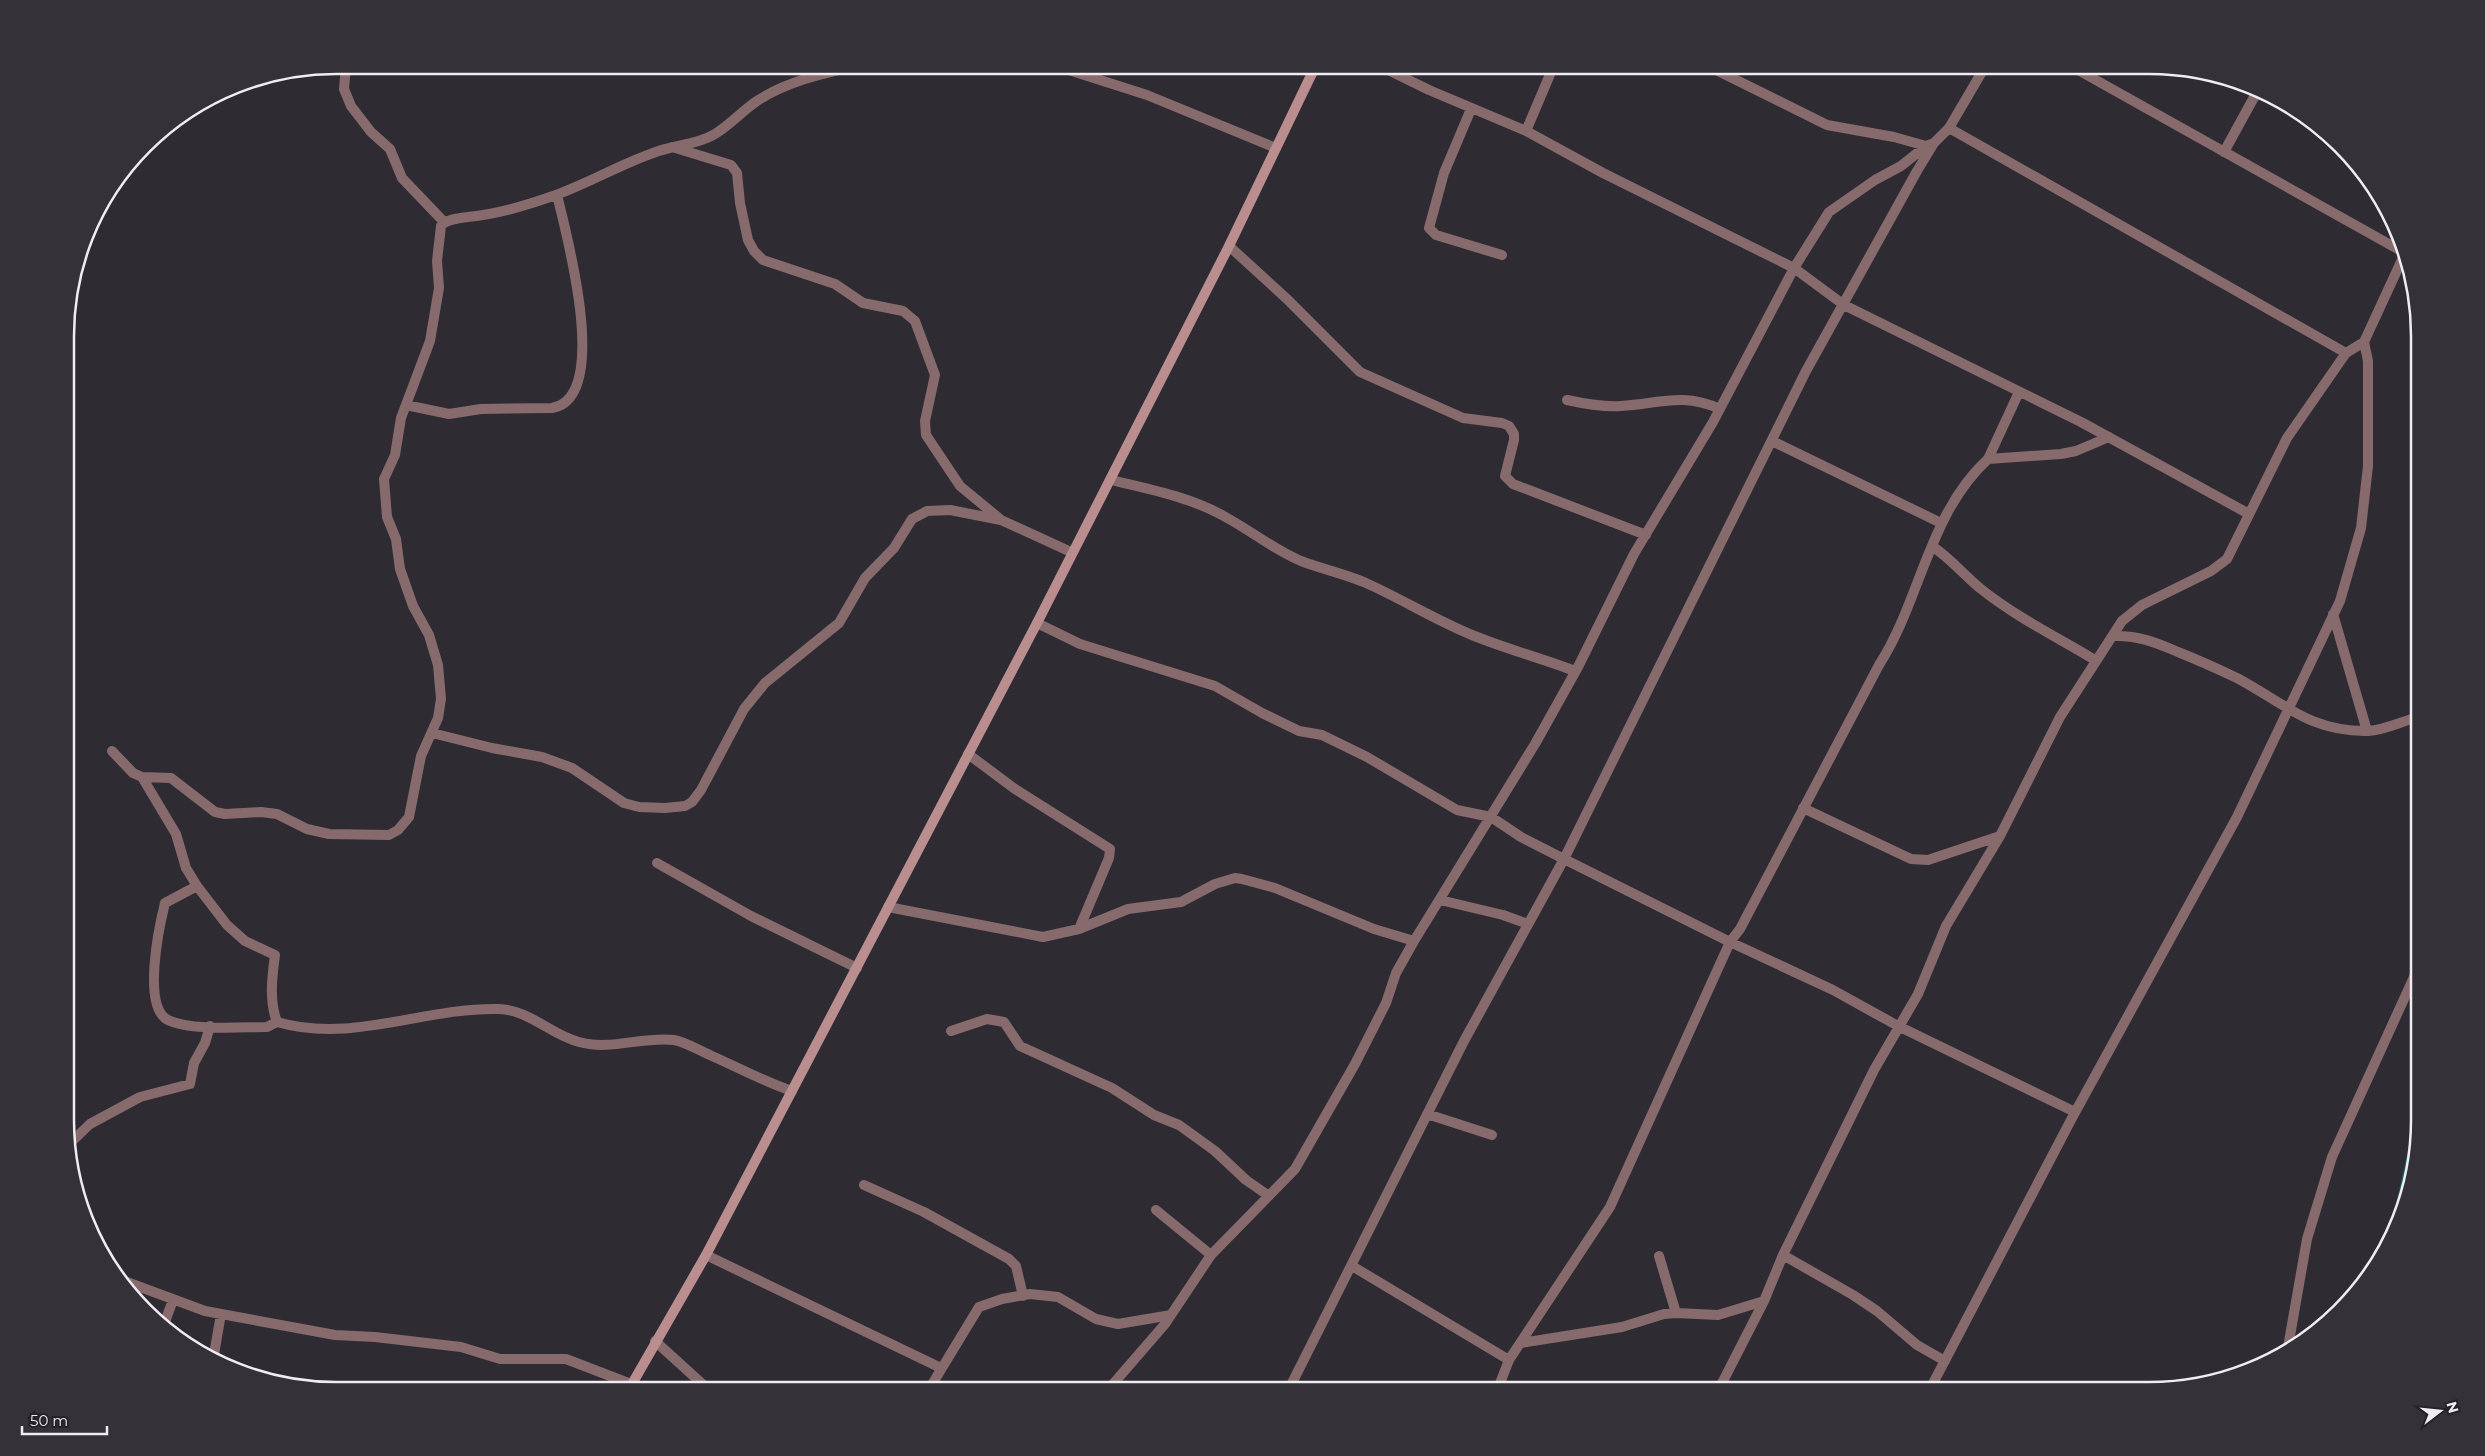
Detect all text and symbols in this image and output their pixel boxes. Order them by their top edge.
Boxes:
north arrow [2415,1386,2465,1436]
text: N [2442,1399,2463,1415]
scale bar [22,1404,108,1436]
text: 50 m [30,1411,68,1430]

